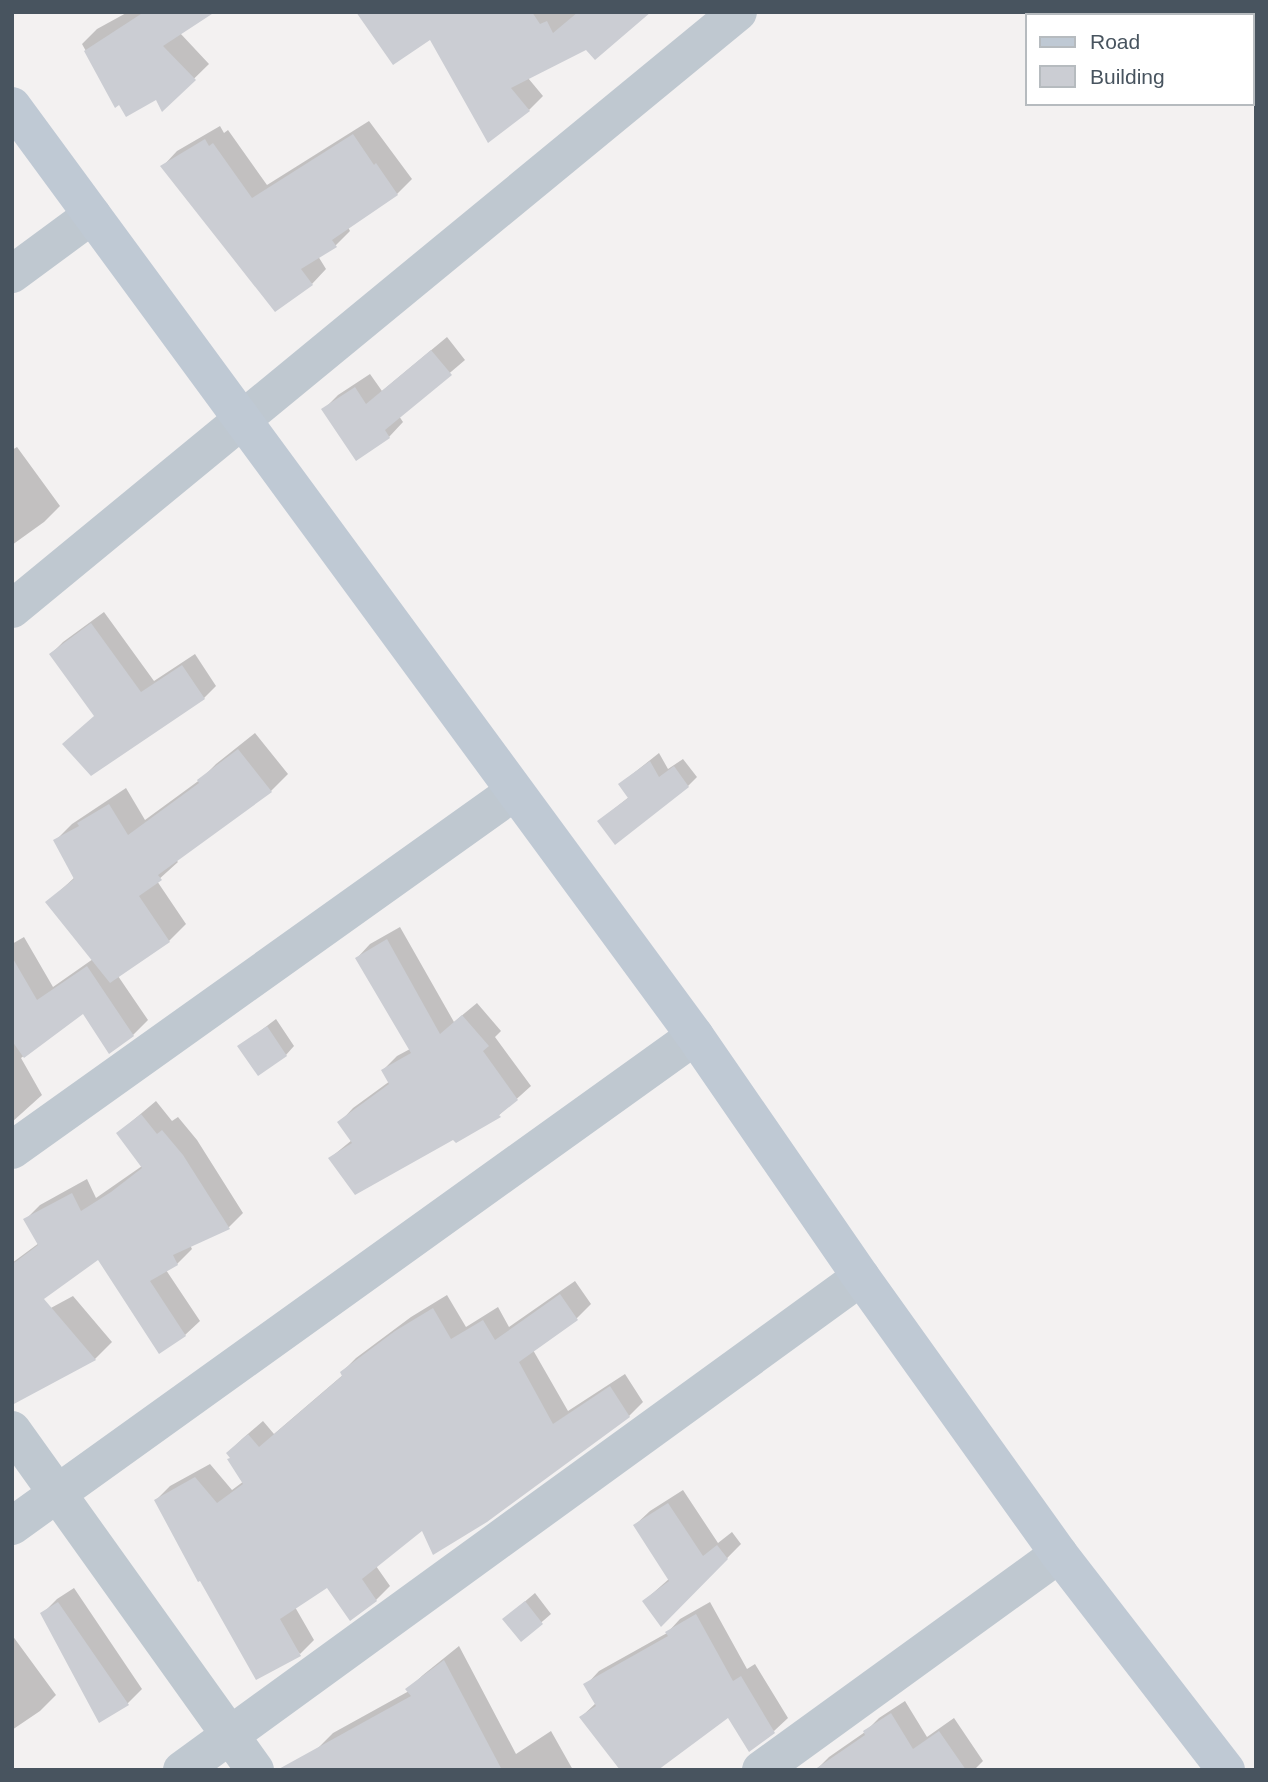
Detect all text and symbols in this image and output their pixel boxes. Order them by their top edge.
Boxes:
legend [1026,14,1254,105]
text: Road [1090,30,1140,53]
text: Building [1090,65,1165,88]

